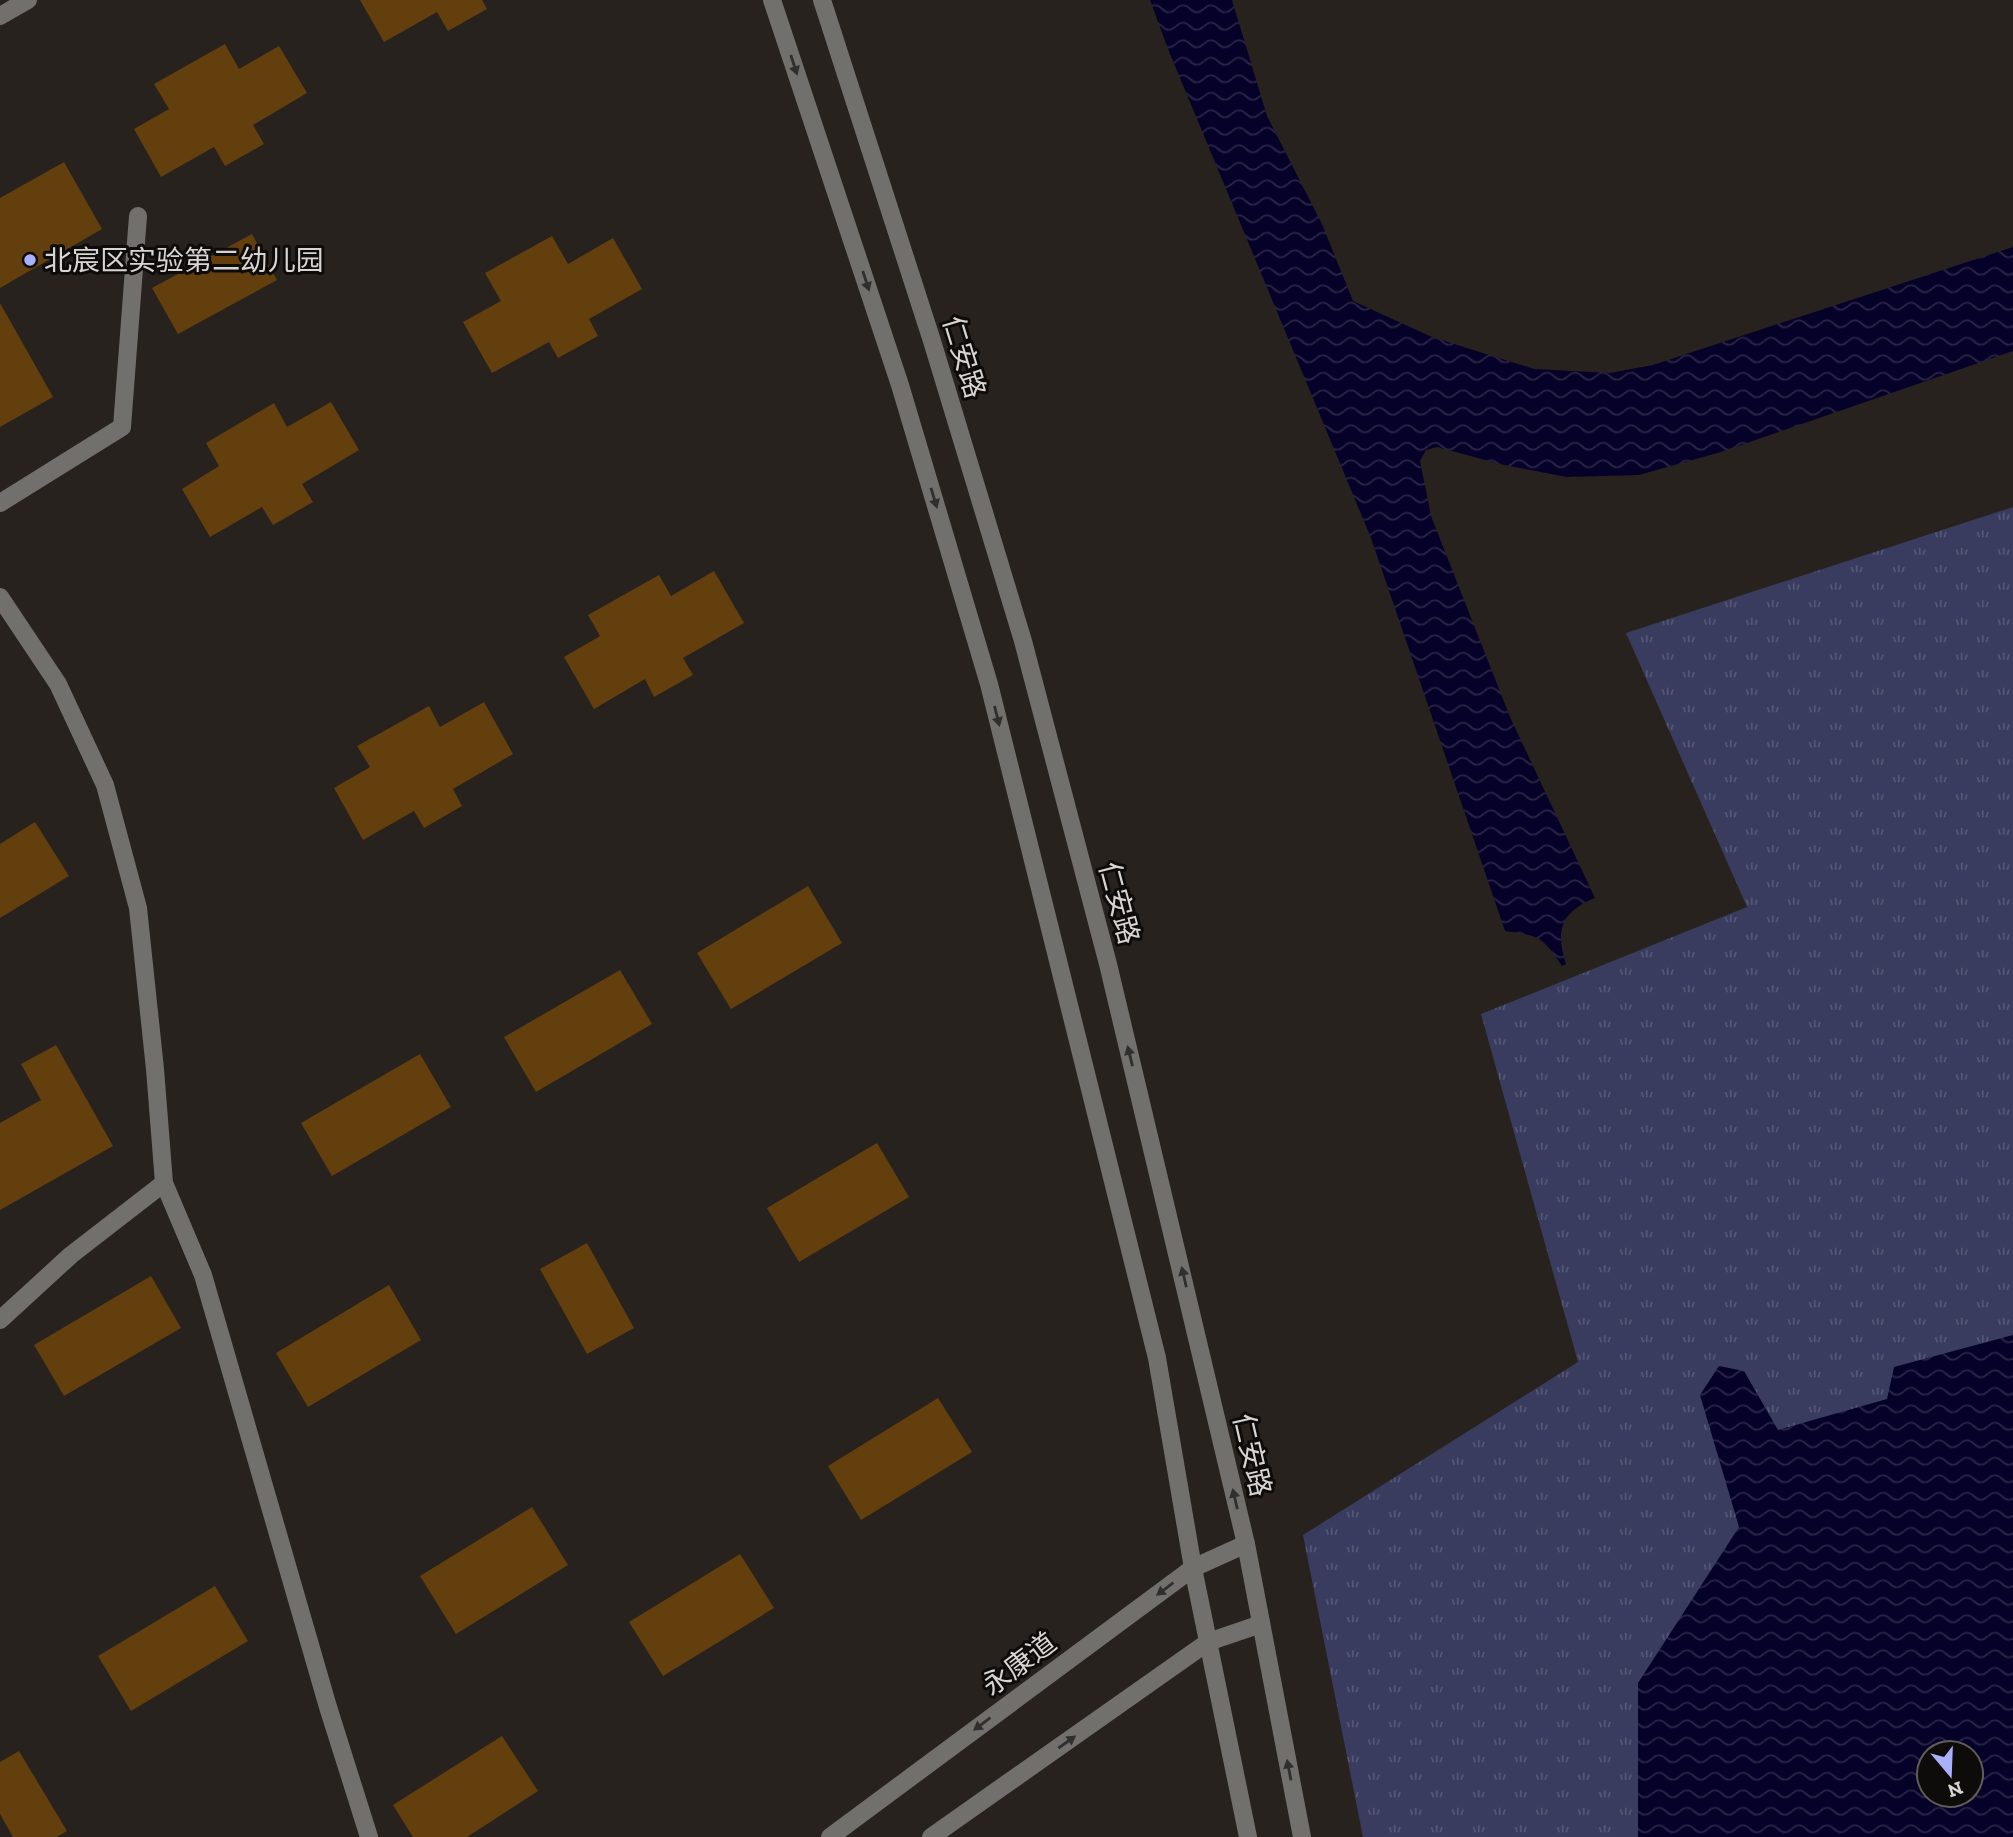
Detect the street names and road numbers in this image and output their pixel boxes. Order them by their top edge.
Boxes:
street label: 仁安路 [936,312,992,402]
street label: 仁安路 [1092,858,1146,948]
street label: 仁安路 [1226,1410,1278,1500]
street label: 永康道 [976,1626,1062,1702]

